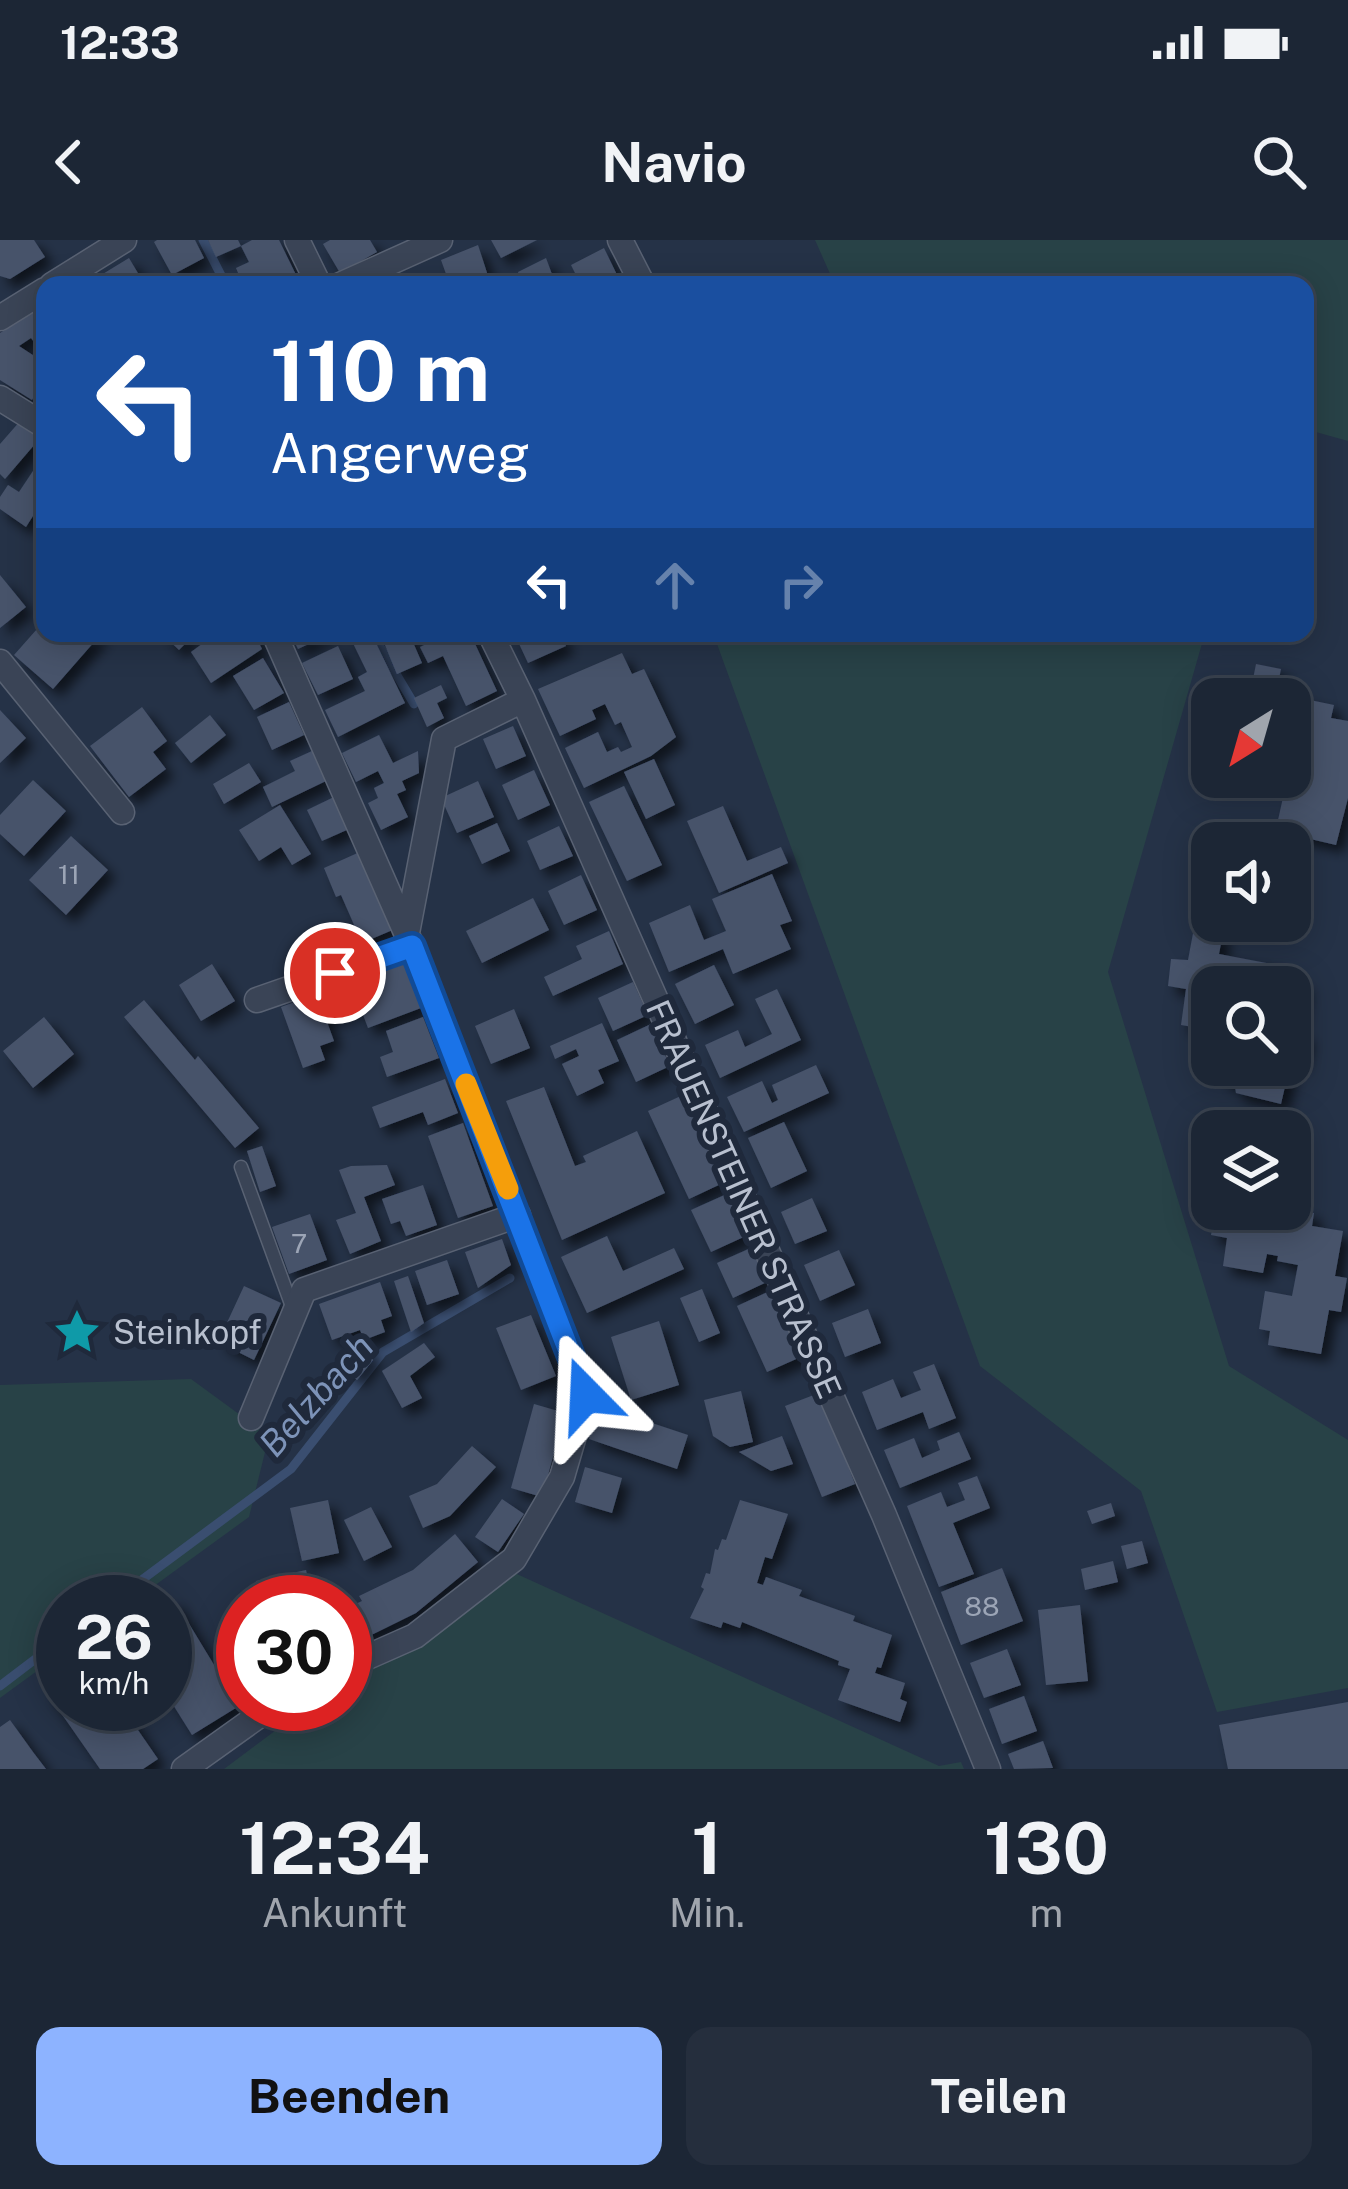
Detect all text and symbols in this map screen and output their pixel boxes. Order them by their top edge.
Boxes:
text: 12:33 [60,16,180,69]
icon: back [36,129,102,195]
icon: search [1246,129,1312,195]
text: Navio [601,131,747,194]
text: 110 m [270,321,490,420]
icon: left [72,324,228,480]
text: Angerweg [270,422,530,485]
icon: left [516,552,582,618]
icon: ahead [642,552,708,618]
icon: right [768,552,834,618]
north arrow [1191,678,1311,798]
map controls [1191,678,1311,1230]
button: sound [1191,822,1311,942]
house number: 11 [58,858,80,890]
pin [284,922,386,1024]
icon: arrive [302,940,368,1006]
button: search [1191,966,1311,1086]
street label: FRAUENSTEINER STRASSE [639,994,849,1404]
button: layers [1191,1110,1311,1230]
house number: 7 [291,1227,307,1259]
place icon: Steinkopf [52,1307,102,1357]
place label: Steinkopf [113,1313,261,1351]
water label: Belzbach [250,1325,382,1465]
position arrow [523,1332,649,1458]
speed limit sign: 30 [216,1575,372,1731]
house number: 88 [965,1590,999,1622]
text: 26 [75,1602,153,1673]
text: km/h [79,1665,149,1701]
text: 12:34 [239,1806,430,1890]
text: 1 [692,1806,722,1890]
text: 130 [984,1806,1109,1890]
text: Ankunft [262,1890,407,1936]
text: Min. [669,1890,745,1936]
text: m [1030,1890,1063,1936]
button: Beenden [36,2027,662,2165]
button: Teilen [686,2027,1312,2165]

